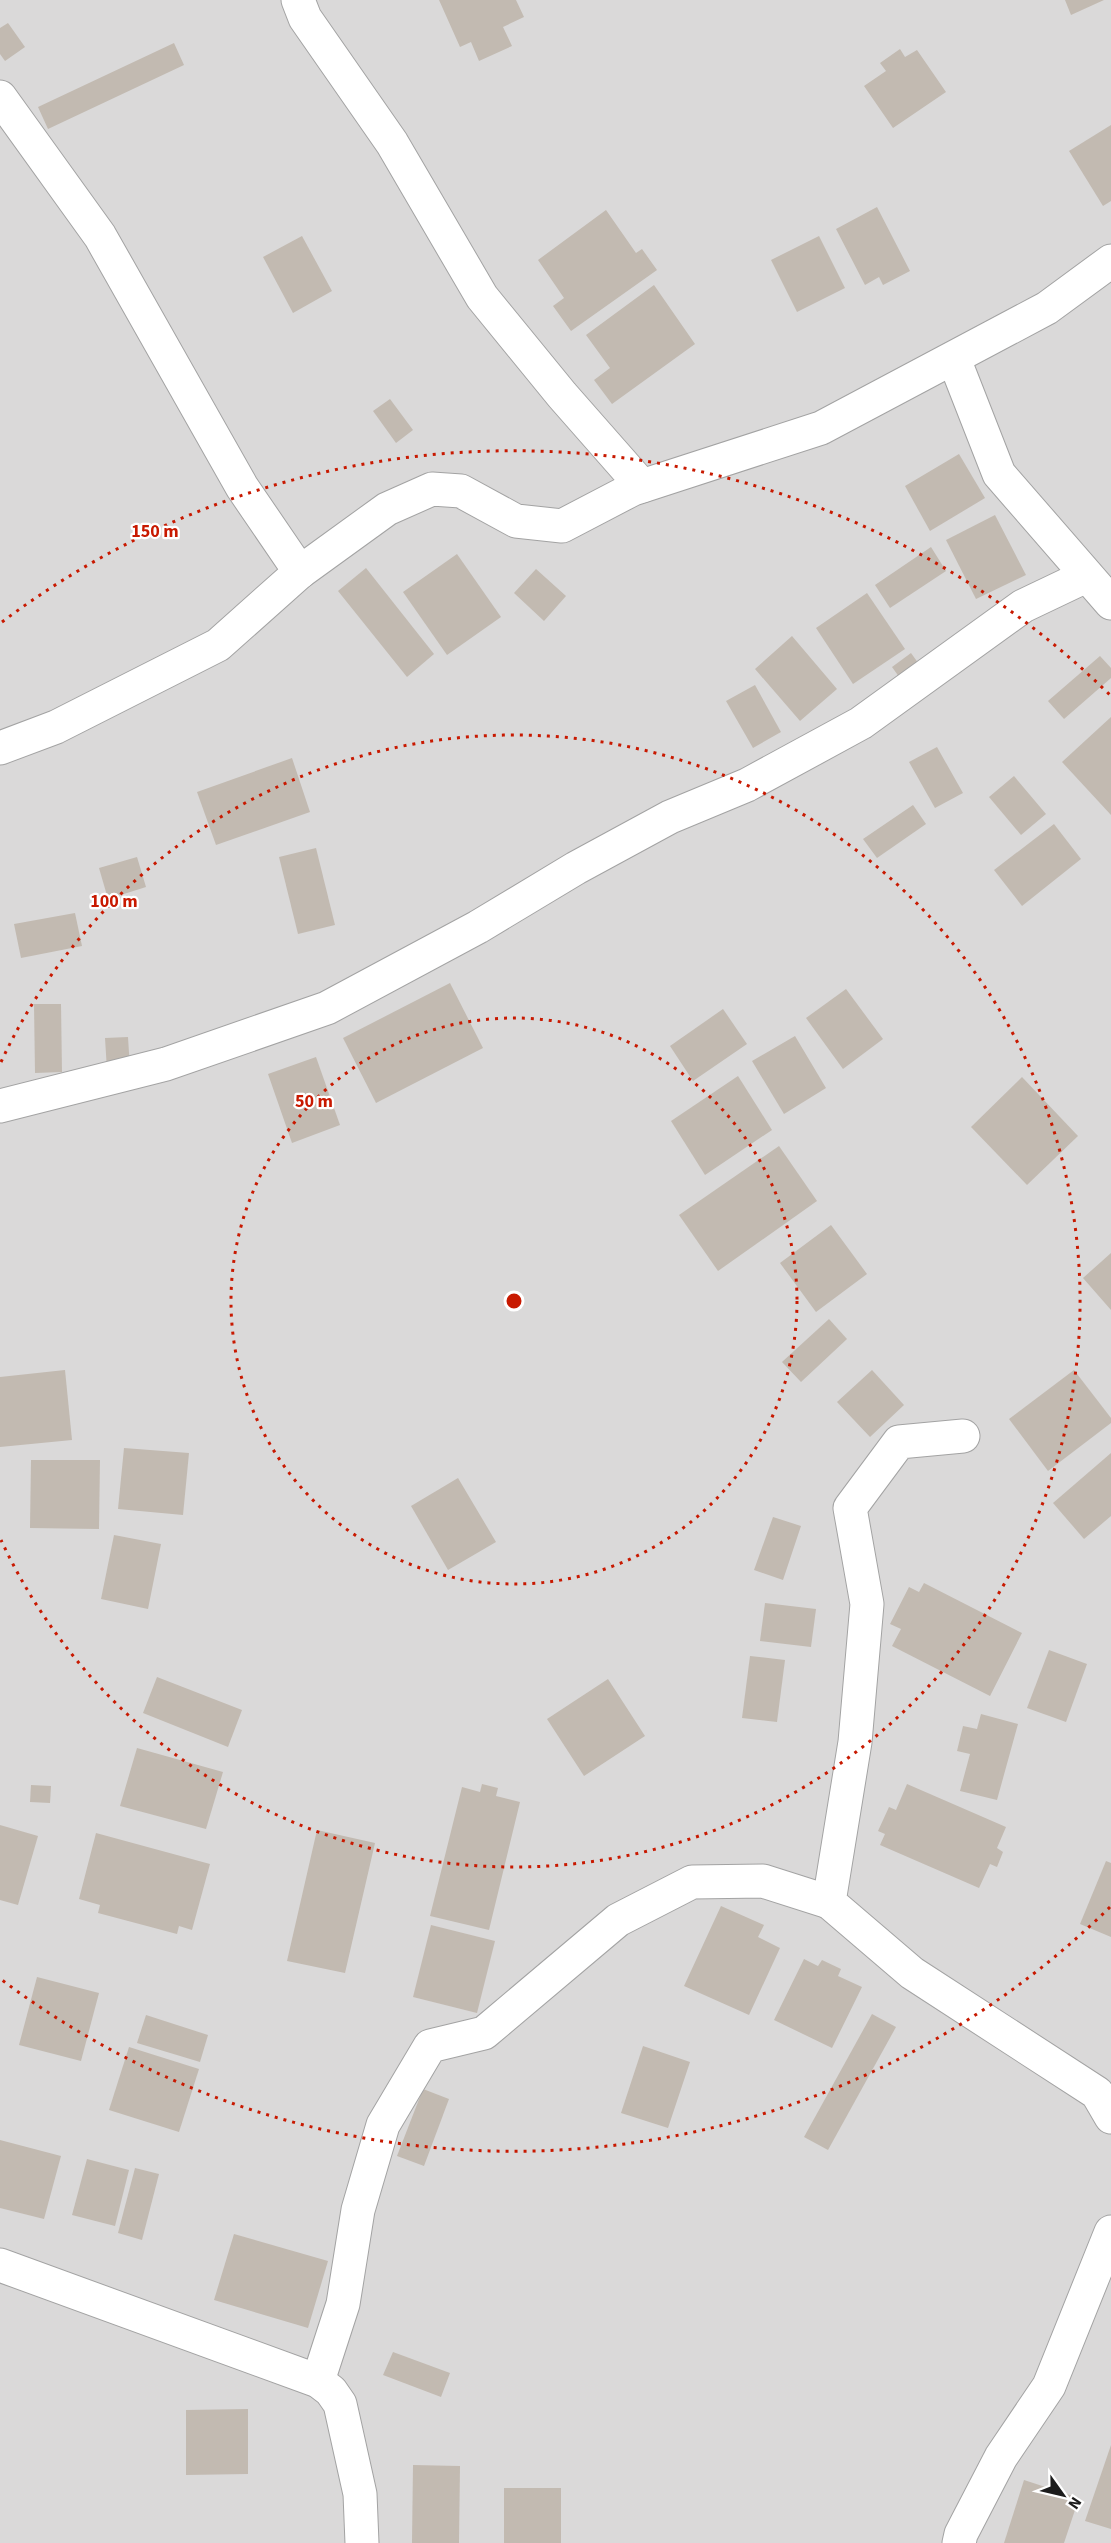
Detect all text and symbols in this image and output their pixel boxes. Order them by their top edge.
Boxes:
text: 150 m [131,519,179,544]
text: 100 m [90,889,138,914]
text: 50 m [295,1089,333,1114]
centre of rings [504,1291,524,1311]
north arrow [1033,2465,1093,2525]
text: N [1063,2492,1087,2513]

